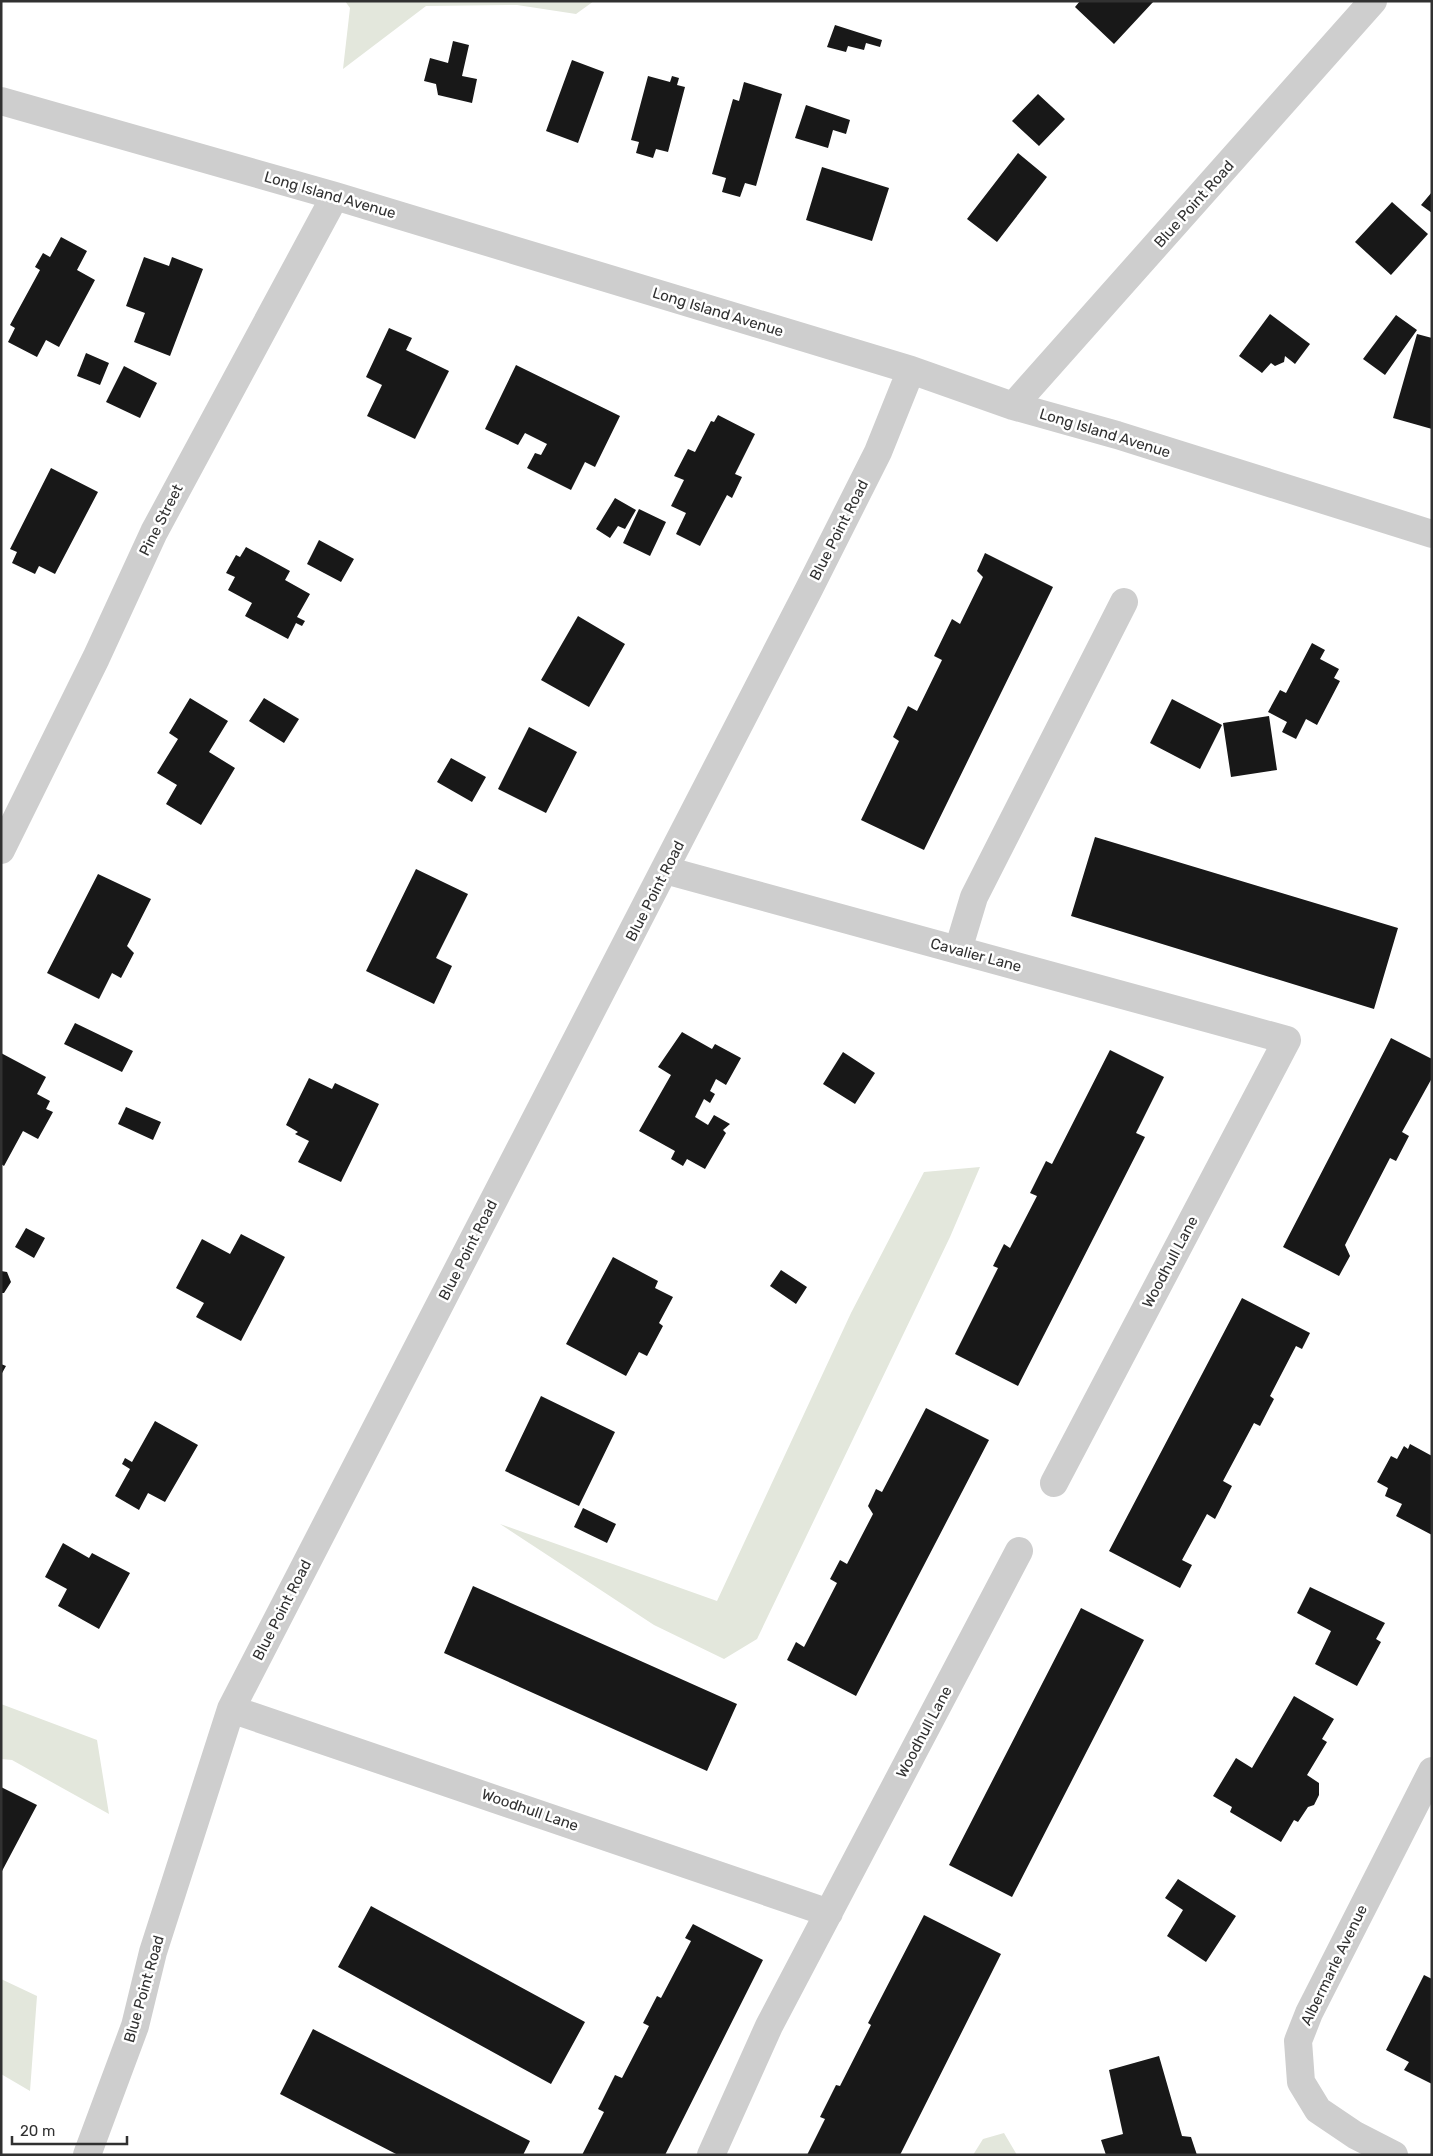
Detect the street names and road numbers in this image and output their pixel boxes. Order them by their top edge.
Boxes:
street label: Blue Point Road [1150,157,1238,251]
street label: Long Island Avenue [262,168,398,222]
street label: Long Island Avenue [650,283,786,341]
street label: Long Island Avenue [1037,404,1173,462]
street label: Blue Point Road [806,477,872,583]
street label: Pine Street [135,481,187,559]
street label: Blue Point Road [622,838,688,944]
street label: Cavalier Lane [929,934,1023,976]
street label: Blue Point Road [435,1197,501,1303]
street label: Woodhull Lane [1138,1213,1202,1311]
street label: Blue Point Road [249,1557,315,1663]
street label: Woodhull Lane [892,1683,956,1781]
street label: Woodhull Lane [479,1785,581,1835]
street label: Albermarle Avenue [1297,1902,1371,2028]
street label: Blue Point Road [120,1933,168,2045]

